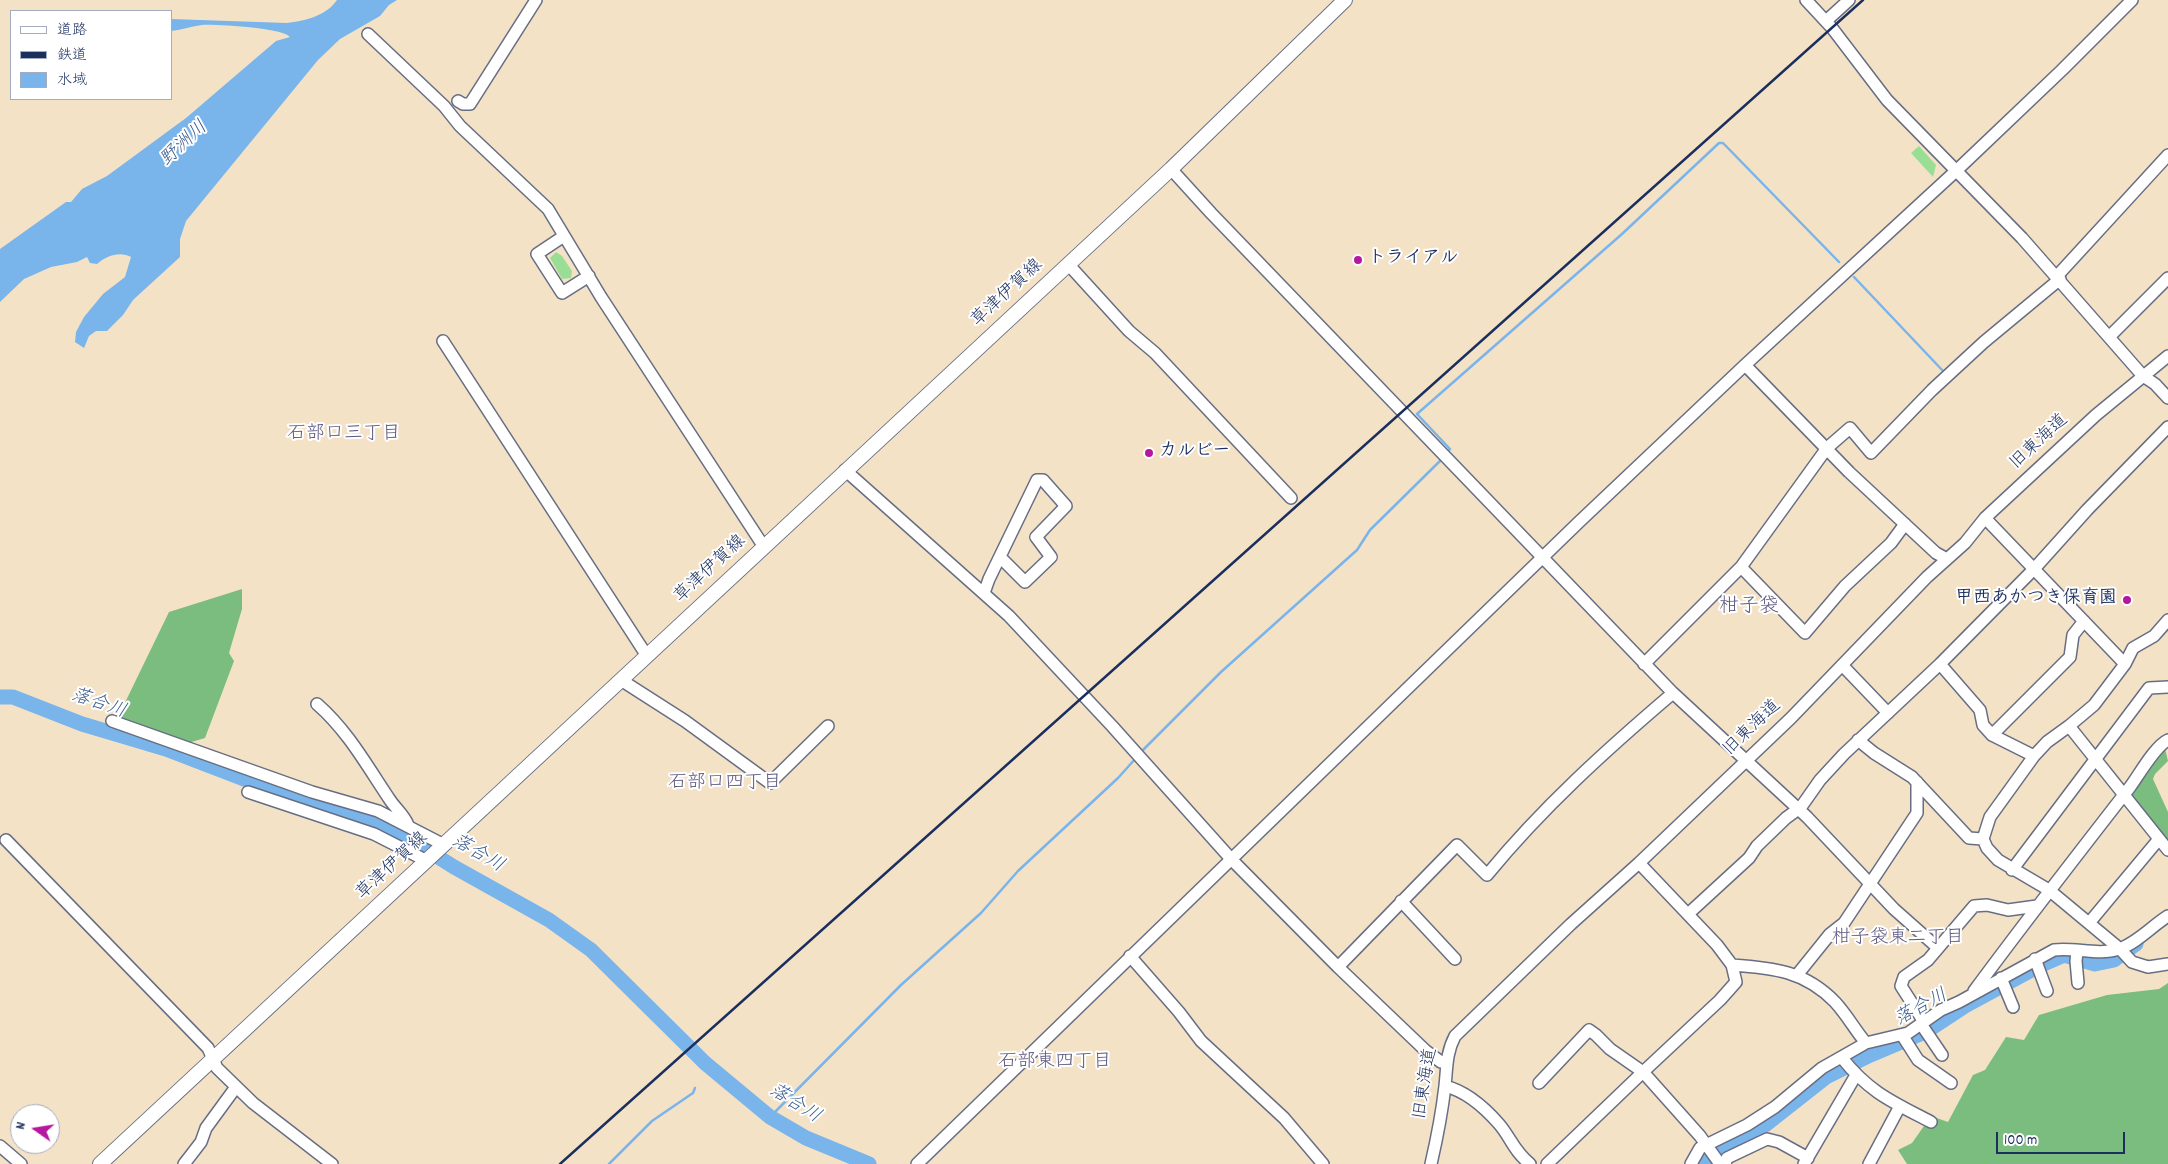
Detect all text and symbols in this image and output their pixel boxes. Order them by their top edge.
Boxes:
legend [10,10,172,100]
text: 道路 [57,20,87,42]
text: 鉄道 [57,45,87,67]
text: 水域 [57,70,87,92]
water label: 野洲川 [156,117,214,173]
place label: トライアル [1368,249,1458,271]
marker: トライアル [1352,254,1364,266]
street label: 草津伊賀線 [968,255,1048,333]
street label: 旧東海道 [2006,411,2074,475]
district label: 石部口三丁目 [287,424,401,446]
place label: カルビー [1159,442,1230,464]
marker: カルビー [1143,447,1155,459]
street label: 草津伊賀線 [671,531,751,609]
place label: 甲西あかつき保育園 [1955,589,2117,611]
marker: 甲西あかつき保育園 [2121,594,2133,606]
district label: 柑子袋 [1719,596,1779,620]
water label: 落合川 [67,685,129,725]
street label: 旧東海道 [1720,696,1786,762]
district label: 石部口四丁目 [668,773,782,795]
street label: 草津伊賀線 [353,828,433,906]
water label: 落合川 [447,831,507,879]
district label: 柑子袋東二丁目 [1832,928,1964,950]
water label: 落合川 [1891,986,1953,1032]
street label: 旧東海道 [1411,1047,1443,1121]
district label: 石部東四丁目 [998,1052,1112,1074]
water label: 落合川 [764,1080,824,1130]
north arrow [10,1104,60,1154]
text: N [11,1120,32,1131]
scale bar [1998,1122,2127,1154]
text: 100 m [2004,1130,2037,1152]

